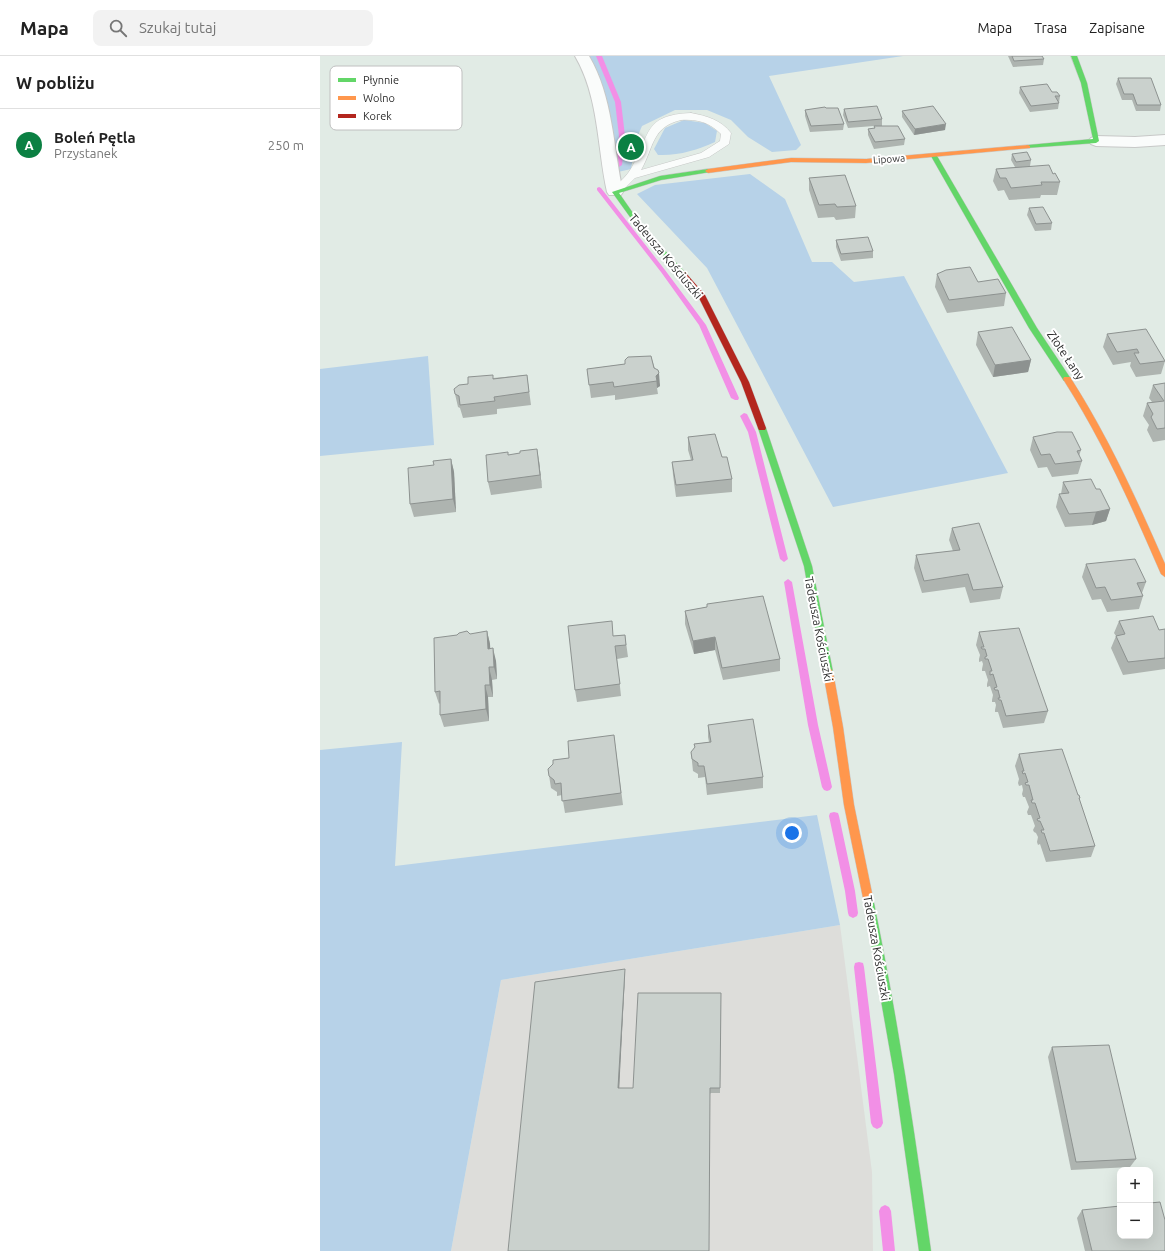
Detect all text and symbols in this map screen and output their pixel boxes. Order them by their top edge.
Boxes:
search box [93,10,373,46]
text: Mapa [20,17,69,39]
icon: search [107,17,129,39]
text: Szukaj tutaj [139,19,216,36]
text: Mapa [977,20,1012,36]
text: Trasa [1034,20,1067,36]
text: Zapisane [1089,20,1145,36]
legend [330,66,462,130]
text: W pobliżu [16,73,95,92]
text: Płynnie [363,74,399,86]
text: Wolno [363,92,395,104]
text: Korek [363,110,392,122]
text: Boleń Pętla [54,129,136,146]
pin: A [618,132,644,162]
text: A [24,138,34,152]
text: 250 m [268,138,304,152]
text: Przystanek [54,146,118,160]
street label: Lipowa [873,152,905,166]
street label: Tadeusza Kościuszki [627,211,705,301]
street label: Złote Łany [1045,328,1087,382]
street label: Tadeusza Kościuszki [802,575,836,683]
your location [782,823,802,843]
street label: Tadeusza Kościuszki [861,894,893,1002]
map controls [1117,1167,1153,1239]
button: + [1117,1167,1153,1203]
button: − [1117,1203,1153,1239]

